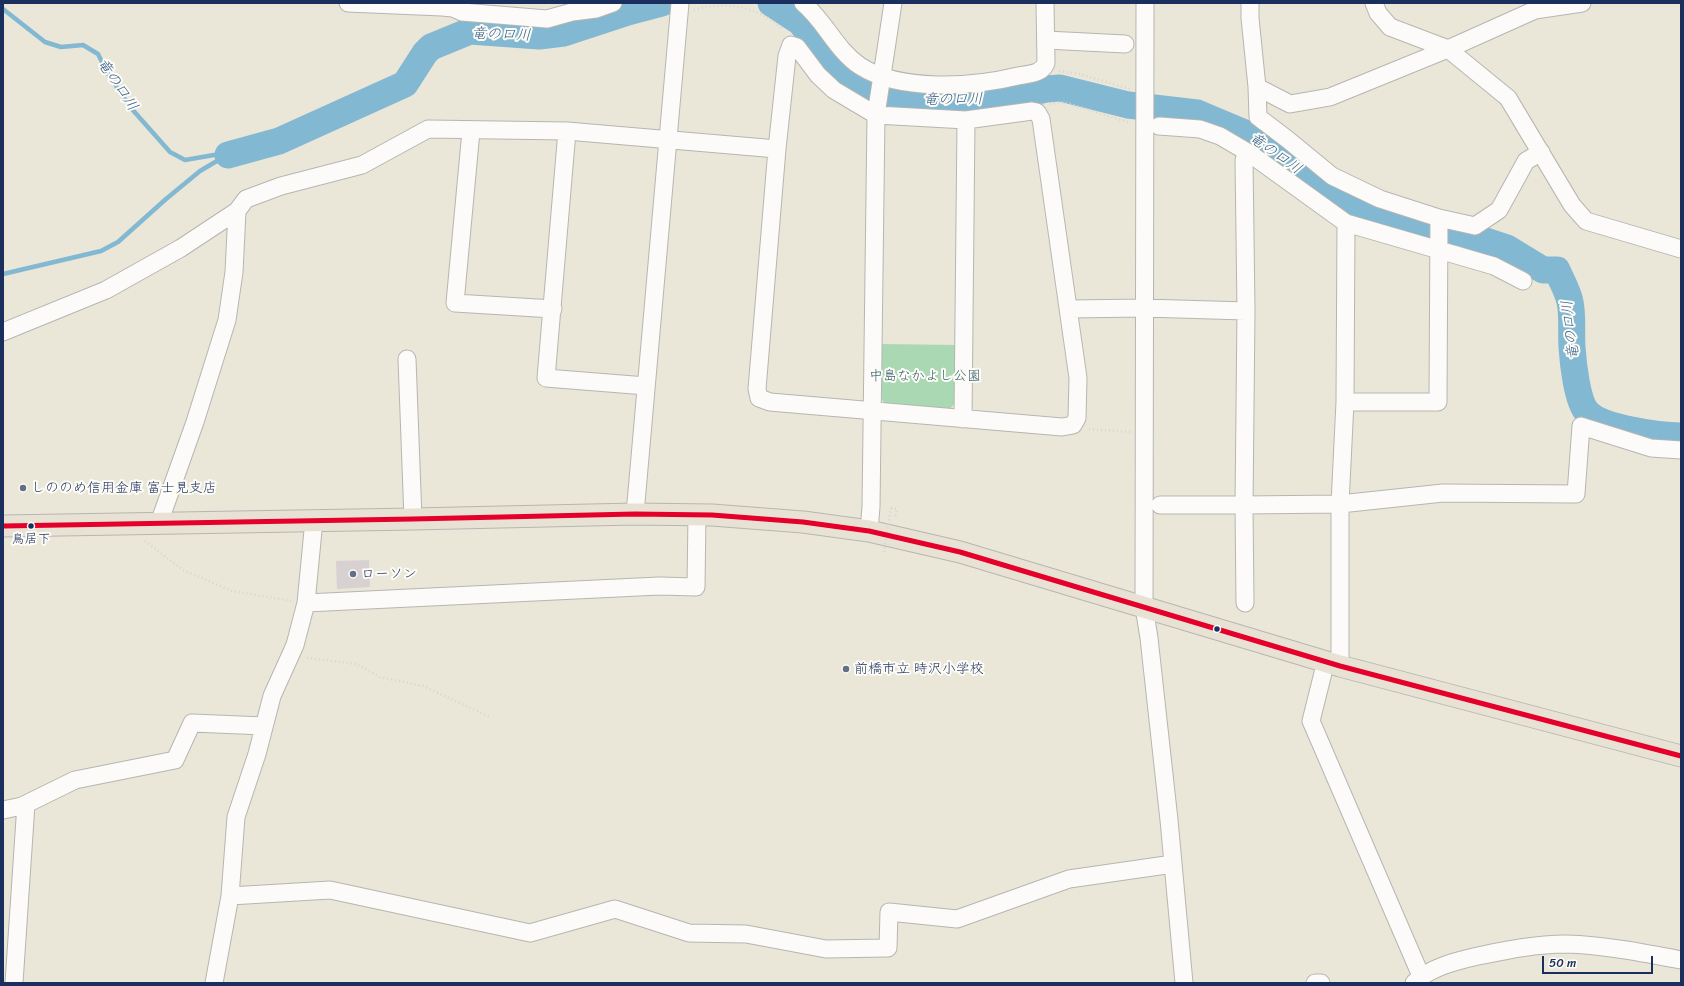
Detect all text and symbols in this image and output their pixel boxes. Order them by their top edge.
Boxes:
water label: 竜の口川 [471,25,531,45]
water label: 竜の口川 [93,55,141,115]
water label: 竜の口川 [923,90,983,110]
water label: 竜の口川 [1245,129,1305,179]
water label: 竜の口川 [1558,299,1584,361]
park label: 中島なかよし公園 [869,368,981,384]
place label: しののめ信用金庫 富士見支店 [31,480,217,496]
marker: しののめ信用金庫 富士見支店 [18,483,28,493]
marker: 鳥居下 [26,521,36,531]
place label: 鳥居下 [12,532,50,548]
place label: ローソン [361,566,417,582]
marker: ローソン [348,569,358,579]
unlabelled marker [1212,624,1222,634]
place label: 前橋市立 時沢小学校 [854,661,984,677]
marker: 前橋市立 時沢小学校 [841,664,851,674]
scale bar [1544,948,1655,974]
text: 50 m [1549,952,1576,974]

